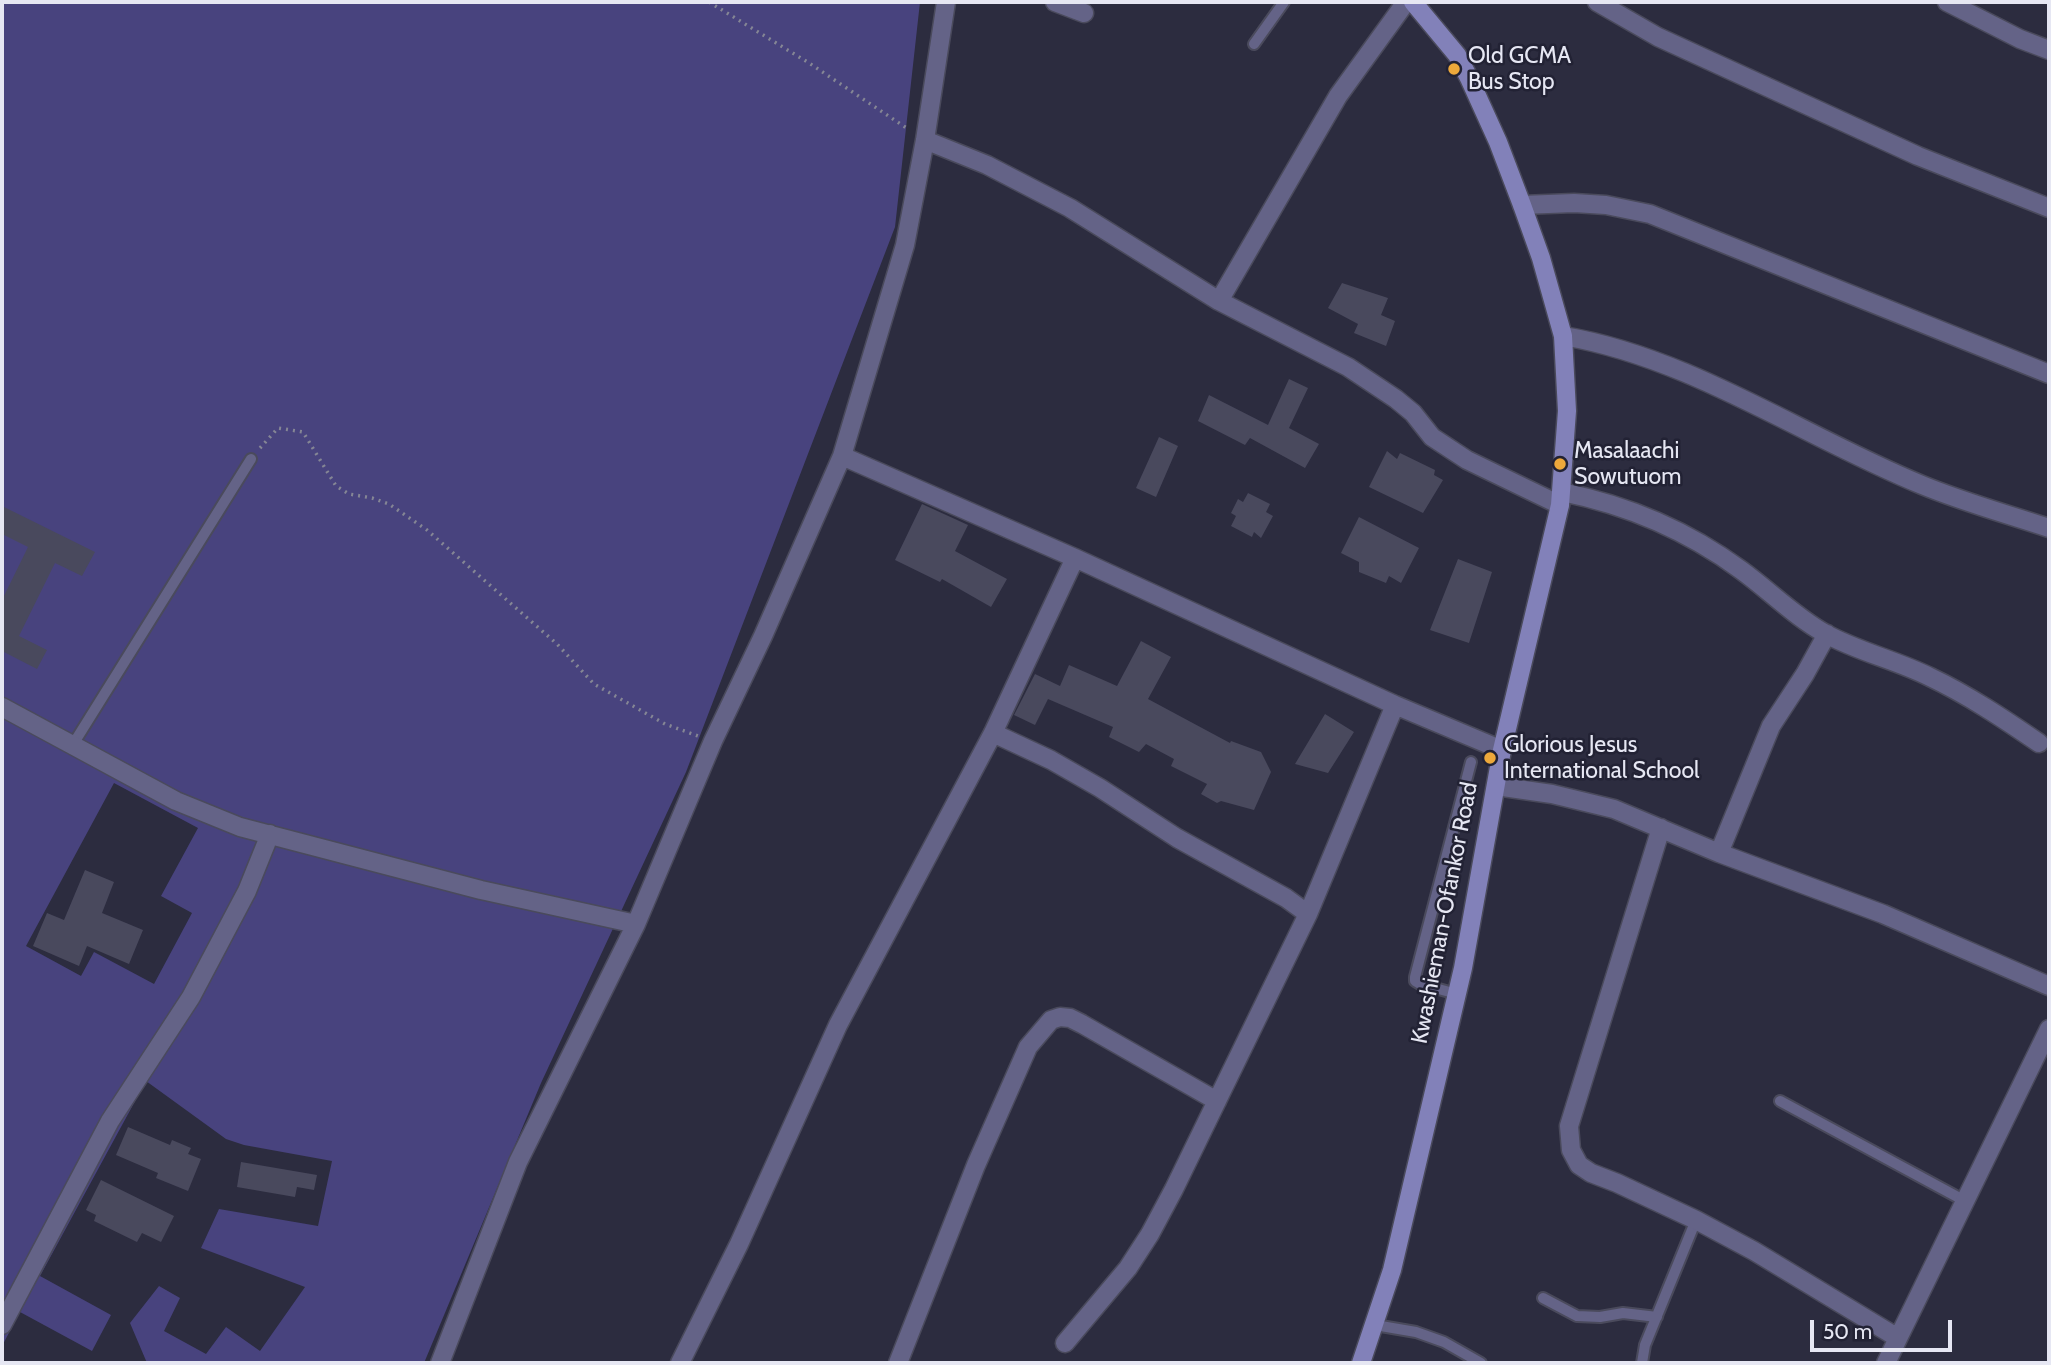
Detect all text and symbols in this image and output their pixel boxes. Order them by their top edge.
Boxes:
place label: Old GCMA Bus Stop [1468,42,1571,96]
marker: Old GCMA Bus Stop [1446,61,1462,77]
place label: Masalaachi Sowutuom [1574,437,1681,491]
marker: Masalaachi Sowutuom [1552,456,1568,472]
place label: Glorious Jesus International School [1504,731,1700,785]
marker: Glorious Jesus International School [1482,750,1498,766]
street label: Kwashieman-Ofankor Road [1406,780,1484,1046]
scale bar [1813,1306,1955,1350]
text: 50 m [1823,1319,1872,1344]

